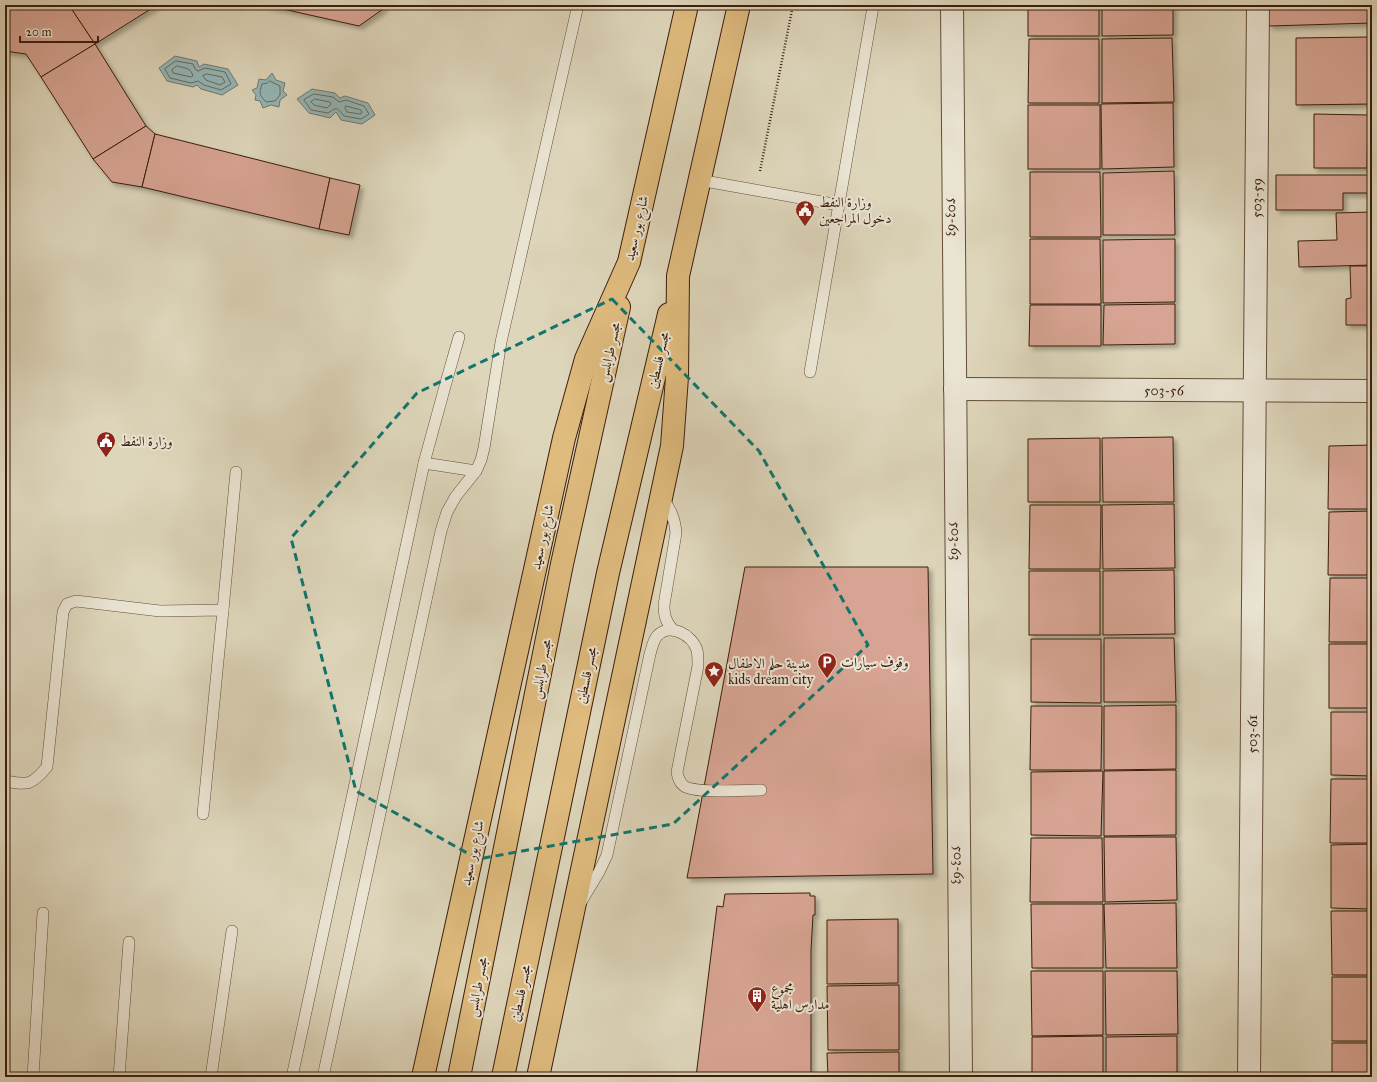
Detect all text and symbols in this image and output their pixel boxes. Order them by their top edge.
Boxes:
scale bar [20,18,98,44]
text: 20 m [26,25,52,39]
street label: 503-59 [1248,178,1266,218]
street label: شارع بور سعيد [621,194,655,263]
place label: وزارة النفط دخول المراجعين [819,194,892,227]
street label: 503-63 [945,198,962,236]
public building icon: وزارة النفط دخول المراجعين [794,199,816,227]
street label: مجسر طرابلس [594,320,626,384]
street label: مجسر فلسطين [644,330,674,390]
street label: 503-56 [1144,382,1185,399]
public building icon: وزارة النفط [95,430,117,458]
place label: وزارة النفط [120,433,173,450]
street label: شارع بور سعيد [527,503,561,572]
street label: 503-63 [947,522,965,560]
street label: مجسر طرابلس [527,637,557,701]
street label: مجسر فلسطين [572,645,602,705]
parking icon: وقوف سيارات [816,651,838,679]
place label: وقوف سيارات [841,654,909,671]
place label: مدينة حلم الاطفال kids dream city [728,655,814,688]
place icon: مدينة حلم الاطفال kids dream city [703,660,725,688]
street label: 503-61 [1244,714,1261,753]
street label: شارع بور سعيد [457,819,491,888]
street label: 503-63 [950,845,967,884]
street label: مجسر طرابلس [463,955,493,1019]
street label: مجسر فلسطين [506,963,536,1023]
place label: مجموع مدارس اهلية [771,980,829,1013]
building icon: مجموع مدارس اهلية [746,985,768,1013]

